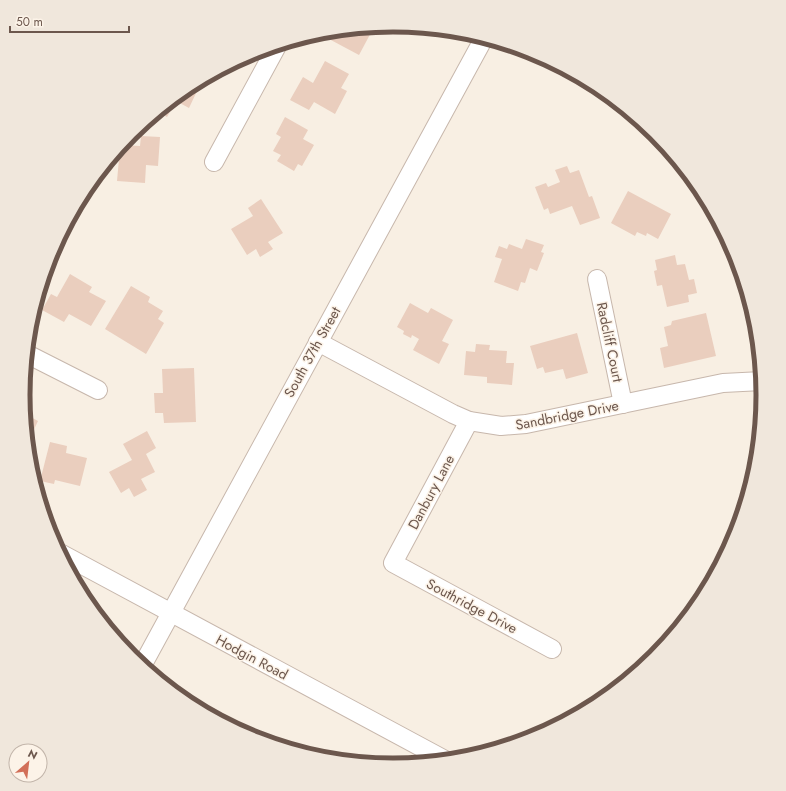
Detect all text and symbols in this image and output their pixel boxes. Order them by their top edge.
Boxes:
scale bar [10,8,129,34]
text: 50 m [16,13,43,31]
street label: Radcliff Court [592,300,628,384]
street label: South 37th Street [279,303,345,401]
street label: Sandbridge Drive [514,395,620,435]
street label: Danbury Lane [403,451,459,533]
street label: Southridge Drive [423,574,521,638]
street label: Hodgin Road [212,630,292,684]
north arrow [8,743,48,783]
text: N [25,745,40,763]

